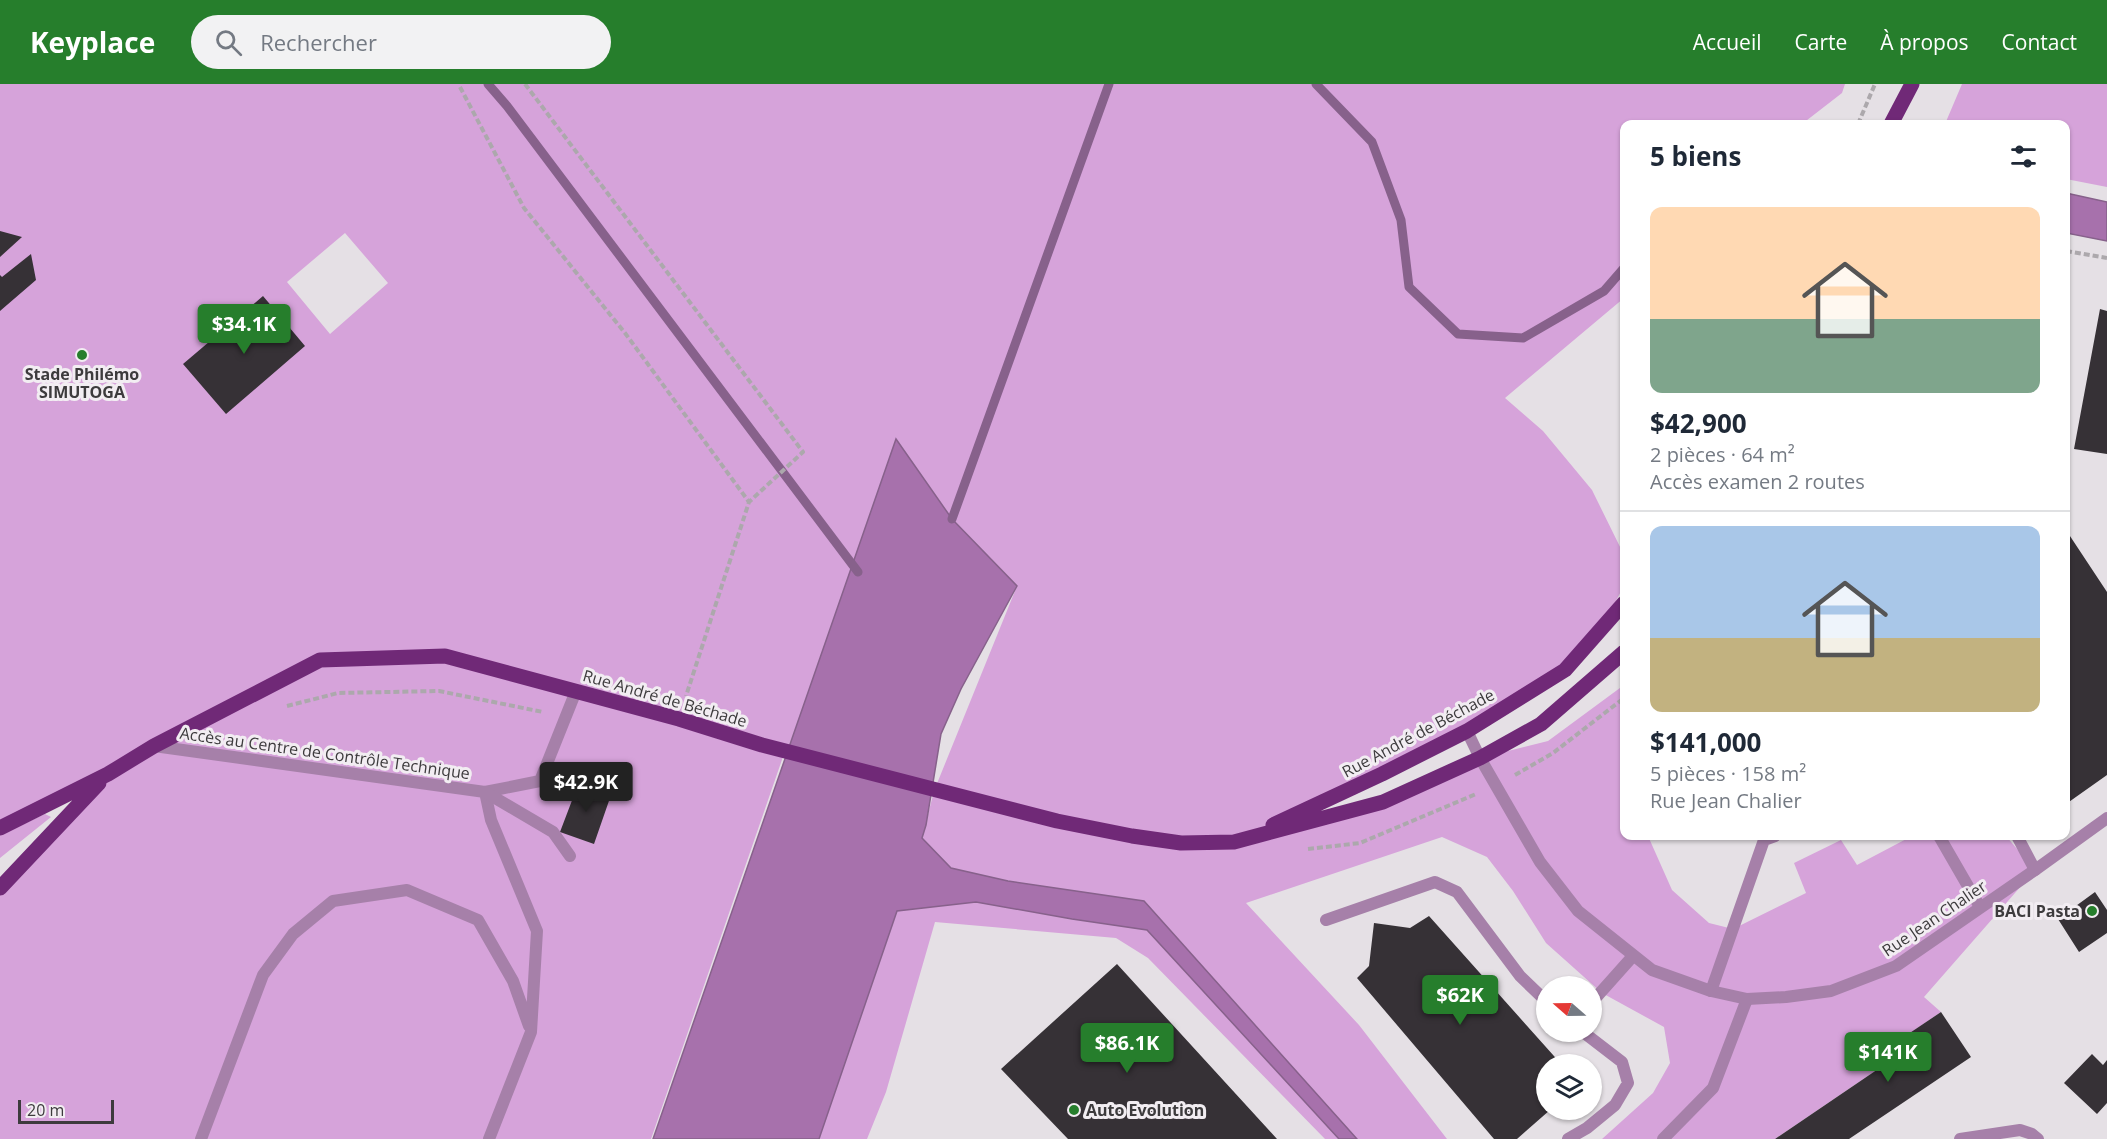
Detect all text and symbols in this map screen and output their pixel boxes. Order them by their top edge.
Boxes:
search box [191,15,611,69]
text: Keyplace [30,23,155,61]
icon: search [212,26,245,59]
text: Rechercher [260,27,377,57]
text: Accueil [1693,28,1761,56]
text: Carte [1794,28,1847,56]
text: À propos [1880,28,1969,56]
text: Contact [2002,28,2077,56]
text: 5 biens [1650,138,1741,174]
icon: filters [2007,140,2040,173]
icon: home [1791,246,1899,354]
pin: $34.1K [195,304,293,355]
text: $34.1K [212,310,276,337]
marker: Stade Philémo SIMUTOGA [75,348,89,362]
place label: Stade Philémo SIMUTOGA [25,363,139,403]
text: $42,900 [1650,405,1747,441]
text: 2 pièces · 64 m² [1650,441,1795,468]
text: Accès examen 2 routes [1650,468,1865,495]
icon: home [1791,565,1899,673]
street label: Rue André de Béchade [580,664,750,732]
street label: Rue André de Béchade [1338,683,1498,783]
street label: Accès au Centre de Contrôle Technique [179,722,471,784]
text: $141,000 [1650,724,1761,760]
text: 5 pièces · 158 m² [1650,760,1806,787]
pin: $42.9K [537,762,635,813]
text: $42.9K [554,768,618,795]
text: Rue Jean Chalier [1650,787,1802,814]
street label: Rue Jean Chalier [1878,875,1991,961]
place label: BACI Pasta [1994,900,2080,922]
marker: BACI Pasta [2085,904,2099,918]
pin: $62K [1424,975,1496,1026]
north arrow [1536,976,1602,1042]
map controls [1536,976,1602,1120]
text: $62K [1436,981,1484,1008]
pin: $86.1K [1078,1023,1176,1074]
text: $86.1K [1095,1029,1159,1056]
pin: $141K [1846,1032,1930,1083]
text: $141K [1858,1038,1918,1065]
button: layers [1536,1054,1602,1120]
scale bar [18,1097,114,1124]
text: 20 m [27,1099,64,1121]
place label: Auto Evolution [1086,1099,1204,1121]
marker: Auto Evolution [1067,1103,1081,1117]

